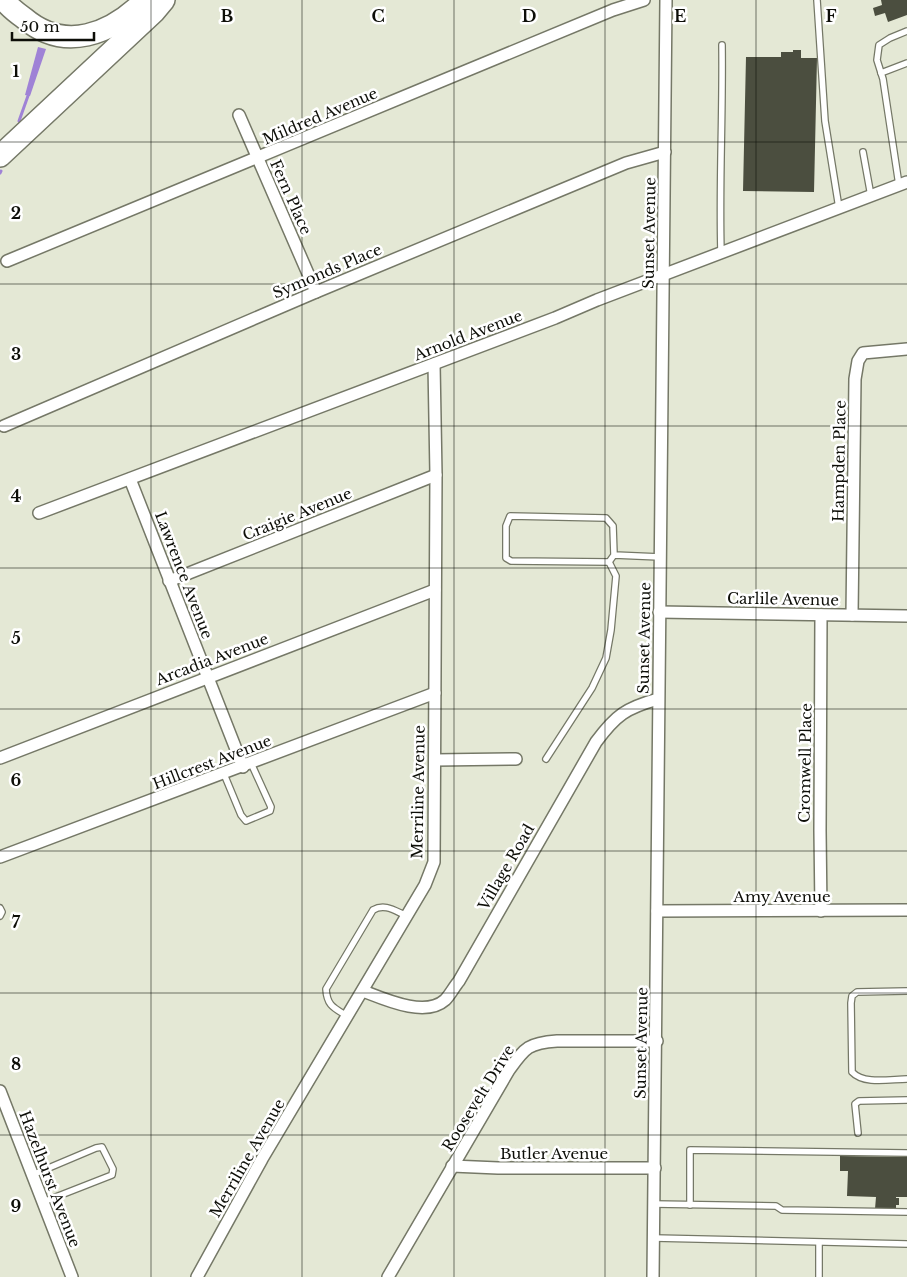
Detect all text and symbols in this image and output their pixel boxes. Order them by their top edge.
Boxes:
text: B [221,6,234,26]
text: C [371,6,385,26]
text: D [522,6,536,26]
text: E [674,6,686,26]
text: F [825,6,837,26]
scale bar [12,10,95,42]
text: 50 m [20,17,60,36]
text: 1 [13,61,20,81]
street label: Mildred Avenue [260,83,380,149]
street label: Fern Place [266,157,316,237]
street label: Sunset Avenue [639,177,659,289]
text: 2 [11,203,21,223]
street label: Symonds Place [270,239,384,303]
street label: Arnold Avenue [410,306,525,365]
text: 3 [11,344,21,364]
street label: Hampden Place [828,400,850,522]
street label: Craigie Avenue [240,483,354,545]
text: 4 [11,486,21,506]
street label: Lawrence Avenue [151,509,217,641]
street label: Sunset Avenue [634,582,654,694]
street label: Carlile Avenue [727,589,839,609]
text: 5 [11,628,21,648]
street label: Arcadia Avenue [152,629,271,690]
street label: Cromwell Place [794,703,816,823]
street label: Merriline Avenue [407,725,429,859]
street label: Hillcrest Avenue [150,731,274,793]
text: 6 [11,770,22,790]
street label: Village Road [473,820,538,914]
street label: Amy Avenue [732,887,831,906]
text: 7 [12,912,21,932]
street label: Sunset Avenue [631,987,651,1099]
street label: Roosevelt Drive [438,1041,518,1155]
text: 8 [11,1054,21,1074]
street label: Merriline Avenue [205,1095,289,1221]
street label: Hazelhurst Avenue [15,1108,85,1250]
street label: Butler Avenue [500,1144,608,1163]
text: 9 [11,1196,22,1216]

